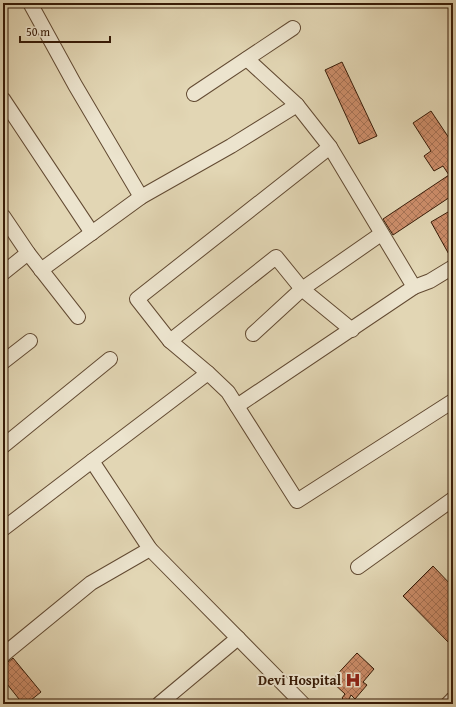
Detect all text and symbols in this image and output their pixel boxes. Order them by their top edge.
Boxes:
scale bar [20,18,110,44]
text: 50 m [26,23,50,40]
place label: Devi Hospital [258,670,342,690]
hospital icon: Devi Hospital [344,671,362,689]

